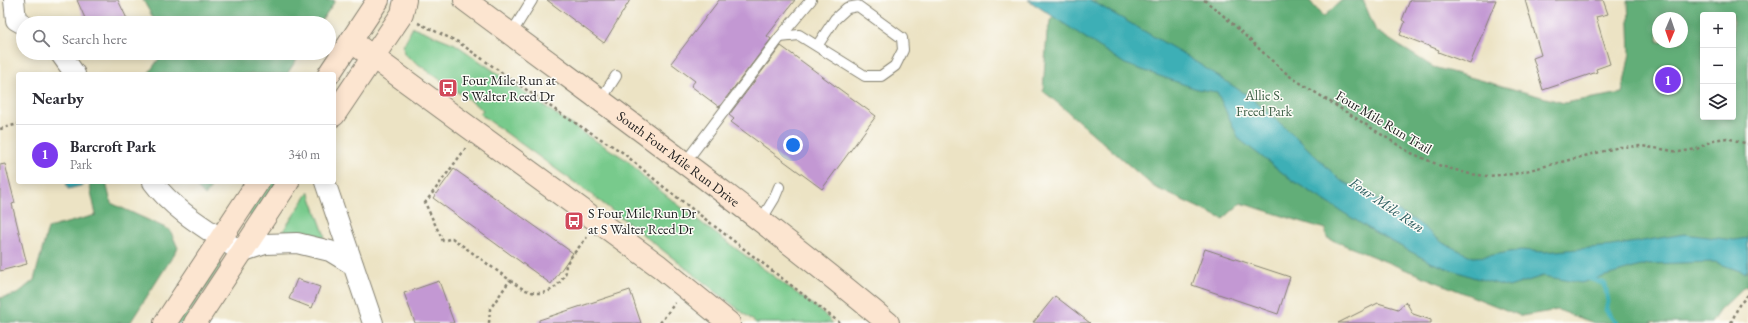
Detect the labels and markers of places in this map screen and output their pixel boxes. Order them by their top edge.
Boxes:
pin: 1 [1655,65,1681,95]
place label: Four Mile Run at S Walter Reed Dr [462,71,556,105]
bus stop icon: Four Mile Run at S Walter Reed Dr [437,77,459,99]
place label: S Four Mile Run Dr at S Walter Reed Dr [588,204,697,238]
bus stop icon: S Four Mile Run Dr at S Walter Reed Dr [563,210,585,232]

